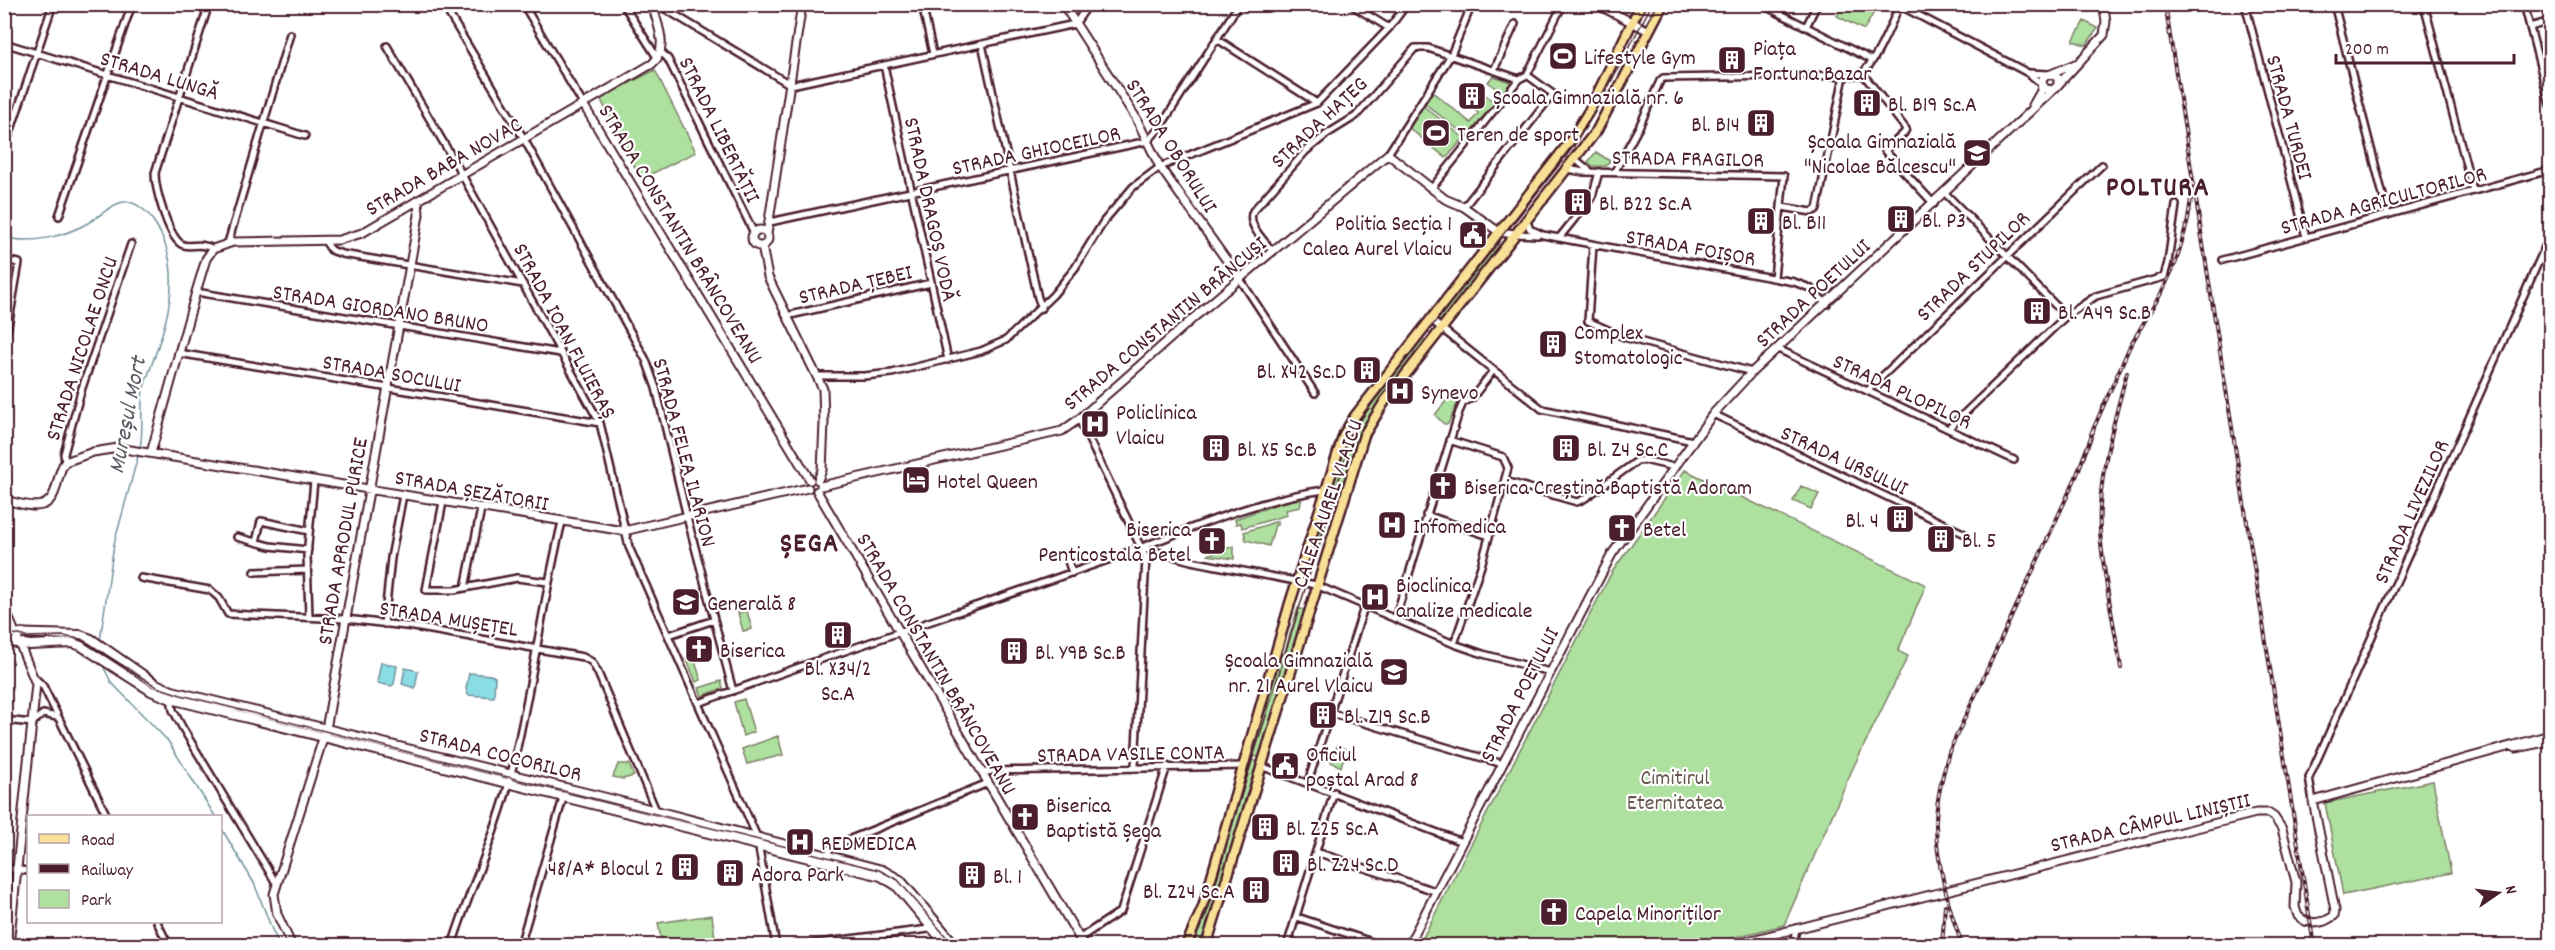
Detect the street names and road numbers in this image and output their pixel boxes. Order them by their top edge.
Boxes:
street label: STRADA LUNGĂ [96,45,222,110]
street label: STRADA LIBERTĂȚII [669,52,767,209]
street label: STRADA TURDEI [2256,52,2319,184]
street label: STRADA HAȚEG [1265,70,1376,177]
street label: STRADA OBORULUI [1116,74,1224,220]
street label: STRADA CONSTANTIN BRÂNCOVEANU [589,99,769,370]
street label: STRADA BABA NOVAC [361,110,529,226]
street label: STRADA DRAGOȘ VODĂ [894,115,963,305]
street label: STRADA GHIOCEILOR [950,119,1124,185]
street label: STRADA FRAGILOR [1611,144,1764,177]
street label: STRADA AGRICULTORILOR [2277,160,2490,245]
street label: STRADA STUPILOR [1910,205,2038,330]
street label: STRADA FOIȘOR [1623,223,1758,276]
street label: STRADA CONSTANTIN BRÂNCUȘI [1058,230,1275,419]
street label: STRADA POETULUI [1750,233,1879,356]
street label: STRADA IOAN FLUIERAȘ [503,238,622,425]
street label: STRADA NICOLAE ONCU [39,253,128,445]
street label: STRADA ȚEBEI [796,258,916,315]
street label: STRADA GIORDANO BRUNO [270,278,491,343]
street label: STRADA PLOPILOR [1827,347,1976,439]
street label: STRADA SOCULUI [320,348,463,403]
street label: STRADA FELEA ILARION [642,355,723,551]
street label: CALEA AUREL VLAICU [1286,416,1373,592]
street label: STRADA URSULUI [1775,419,1913,505]
street label: STRADA LIVEZILOR [2368,435,2459,589]
street label: STRADA APRODUL PURICE [311,436,378,648]
street label: STRADA ȘEZĂTORII [392,464,551,521]
street label: STRADA CONSTANTIN BRÂNCOVEANU [847,528,1023,801]
street label: STRADA MUȘEȚEL [377,594,520,647]
street label: STRADA POETULUI [1474,622,1569,769]
street label: STRADA COCORILOR [416,721,585,792]
street label: STRADA VASILE CONTA [1037,738,1225,773]
street label: STRADA CÂMPUL LINIȘTII [2048,786,2254,863]

